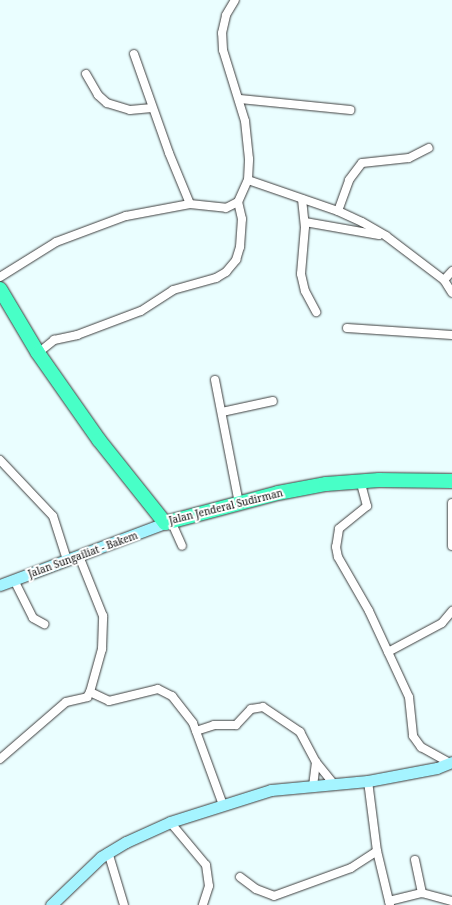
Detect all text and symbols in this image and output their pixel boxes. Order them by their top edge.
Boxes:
street label: Jalan Jenderal Sudirman [168,487,284,527]
street label: Jalan Sungailiat - Bakem [27,530,139,580]

